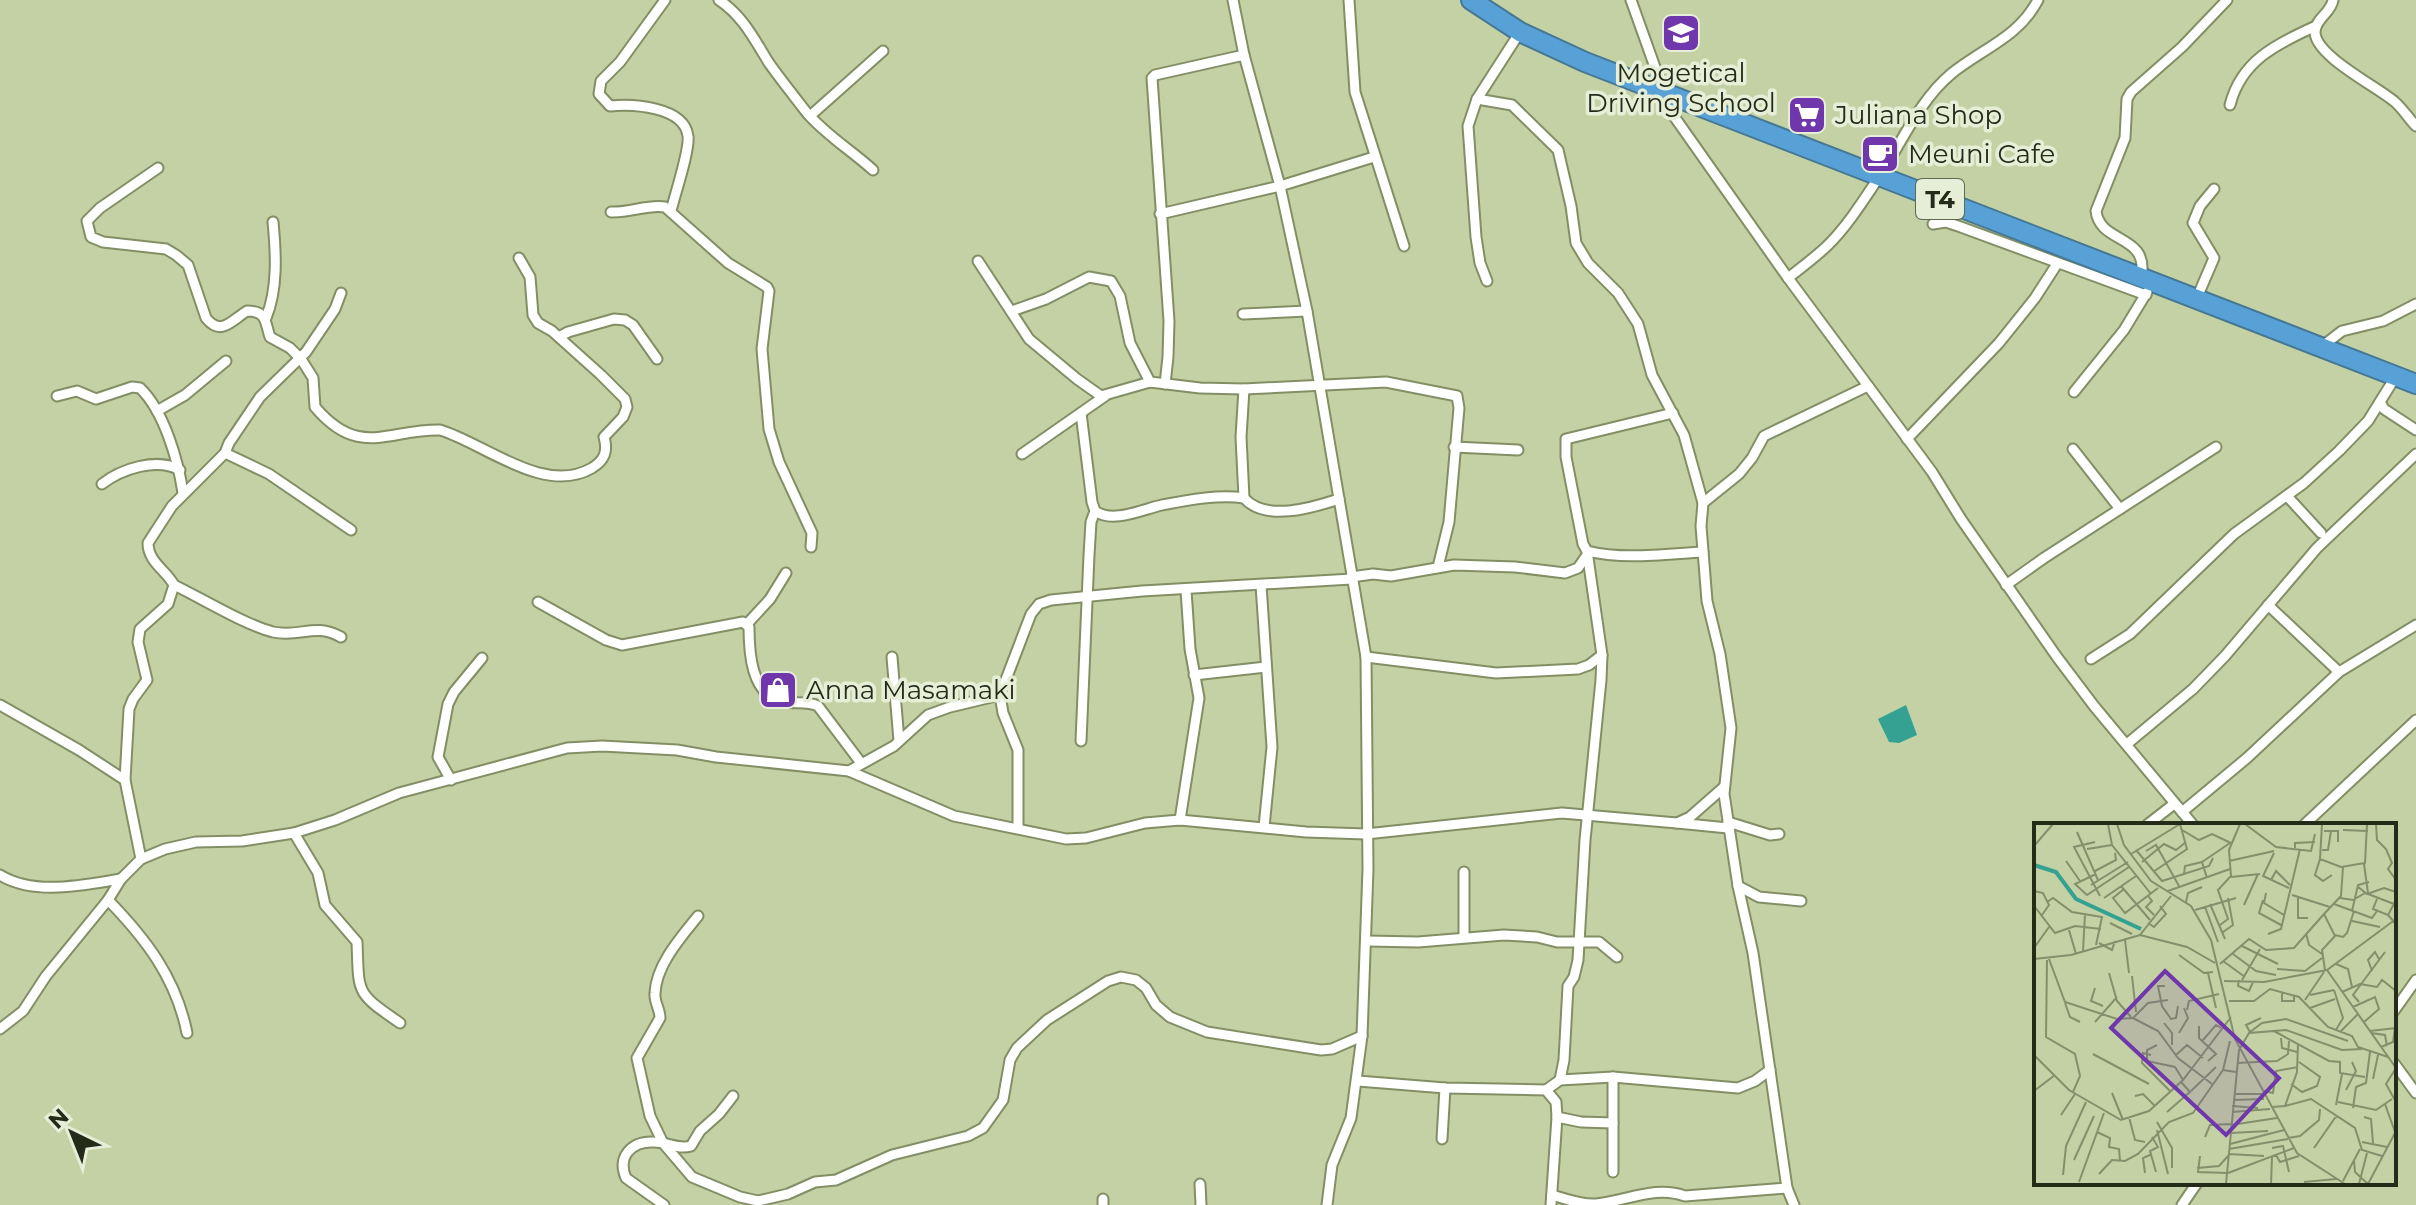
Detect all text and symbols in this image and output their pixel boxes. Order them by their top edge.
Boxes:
school or university icon: Mogetical Driving School [1660,12,1702,54]
place label: Mogetical Driving School [1586,57,1776,119]
supermarket icon: Juliana Shop [1786,94,1828,136]
place label: Juliana Shop [1834,99,2002,131]
cafe icon: Meuni Cafe [1859,133,1901,175]
place label: Meuni Cafe [1908,138,2055,170]
road number: T4 [1916,179,1964,219]
shop icon: Anna Masamaki [757,669,799,711]
place label: Anna Masamaki [806,674,1016,706]
inset map [2034,823,2396,1185]
north arrow [32,1093,112,1173]
text: N [43,1103,74,1135]

